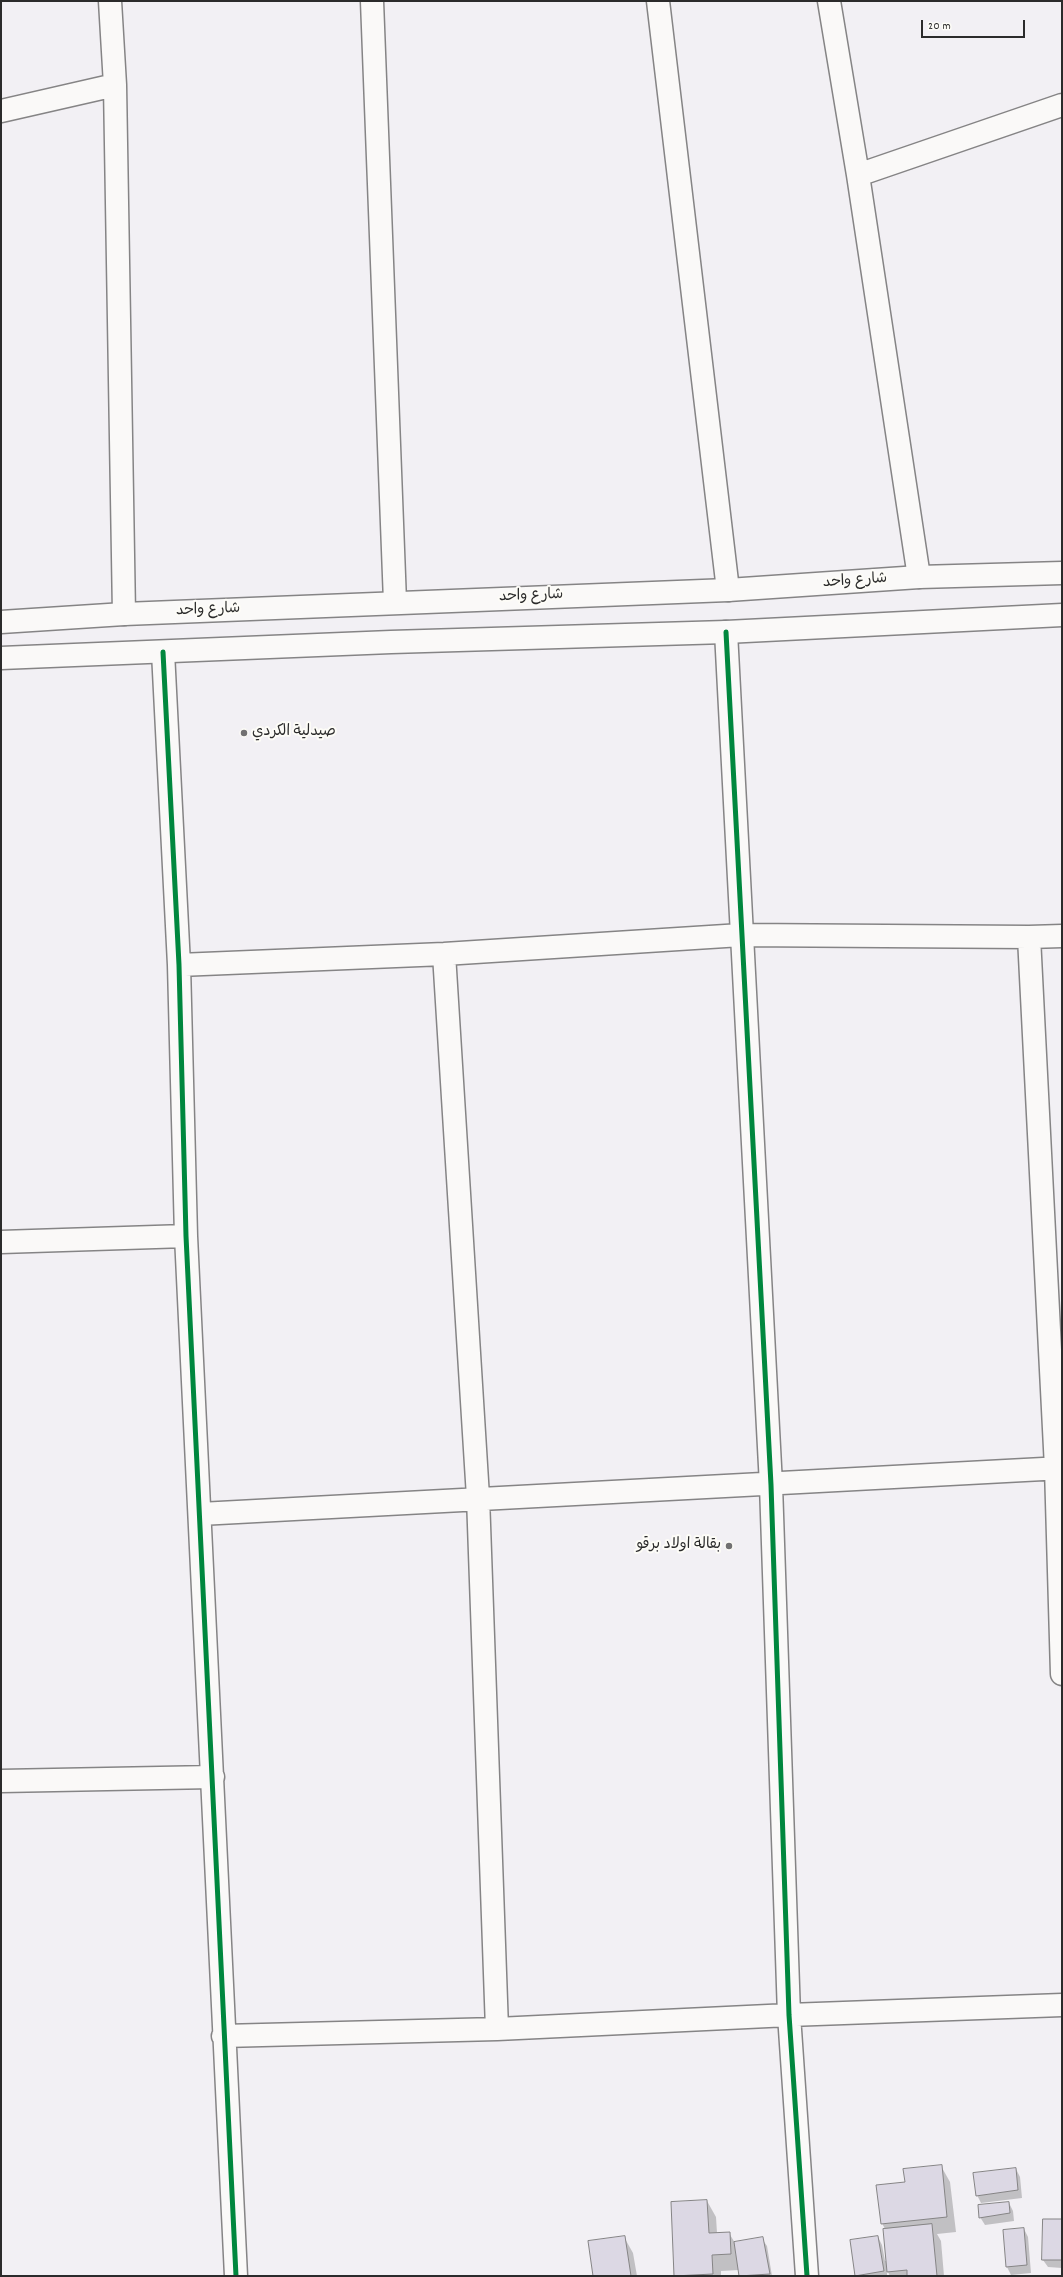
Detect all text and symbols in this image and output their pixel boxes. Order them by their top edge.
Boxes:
scale bar [923,12,1027,38]
text: 20 m [928,18,951,35]
street label: شارع واحد [822,571,888,593]
street label: شارع واحد [498,587,564,607]
street label: شارع واحد [175,601,241,621]
place label: صيدلية الكردي [252,724,336,742]
marker: صيدلية الكردي [239,728,249,738]
place label: بقالة اولاد برقو [636,1537,721,1555]
marker: بقالة اولاد برقو [724,1541,734,1551]

